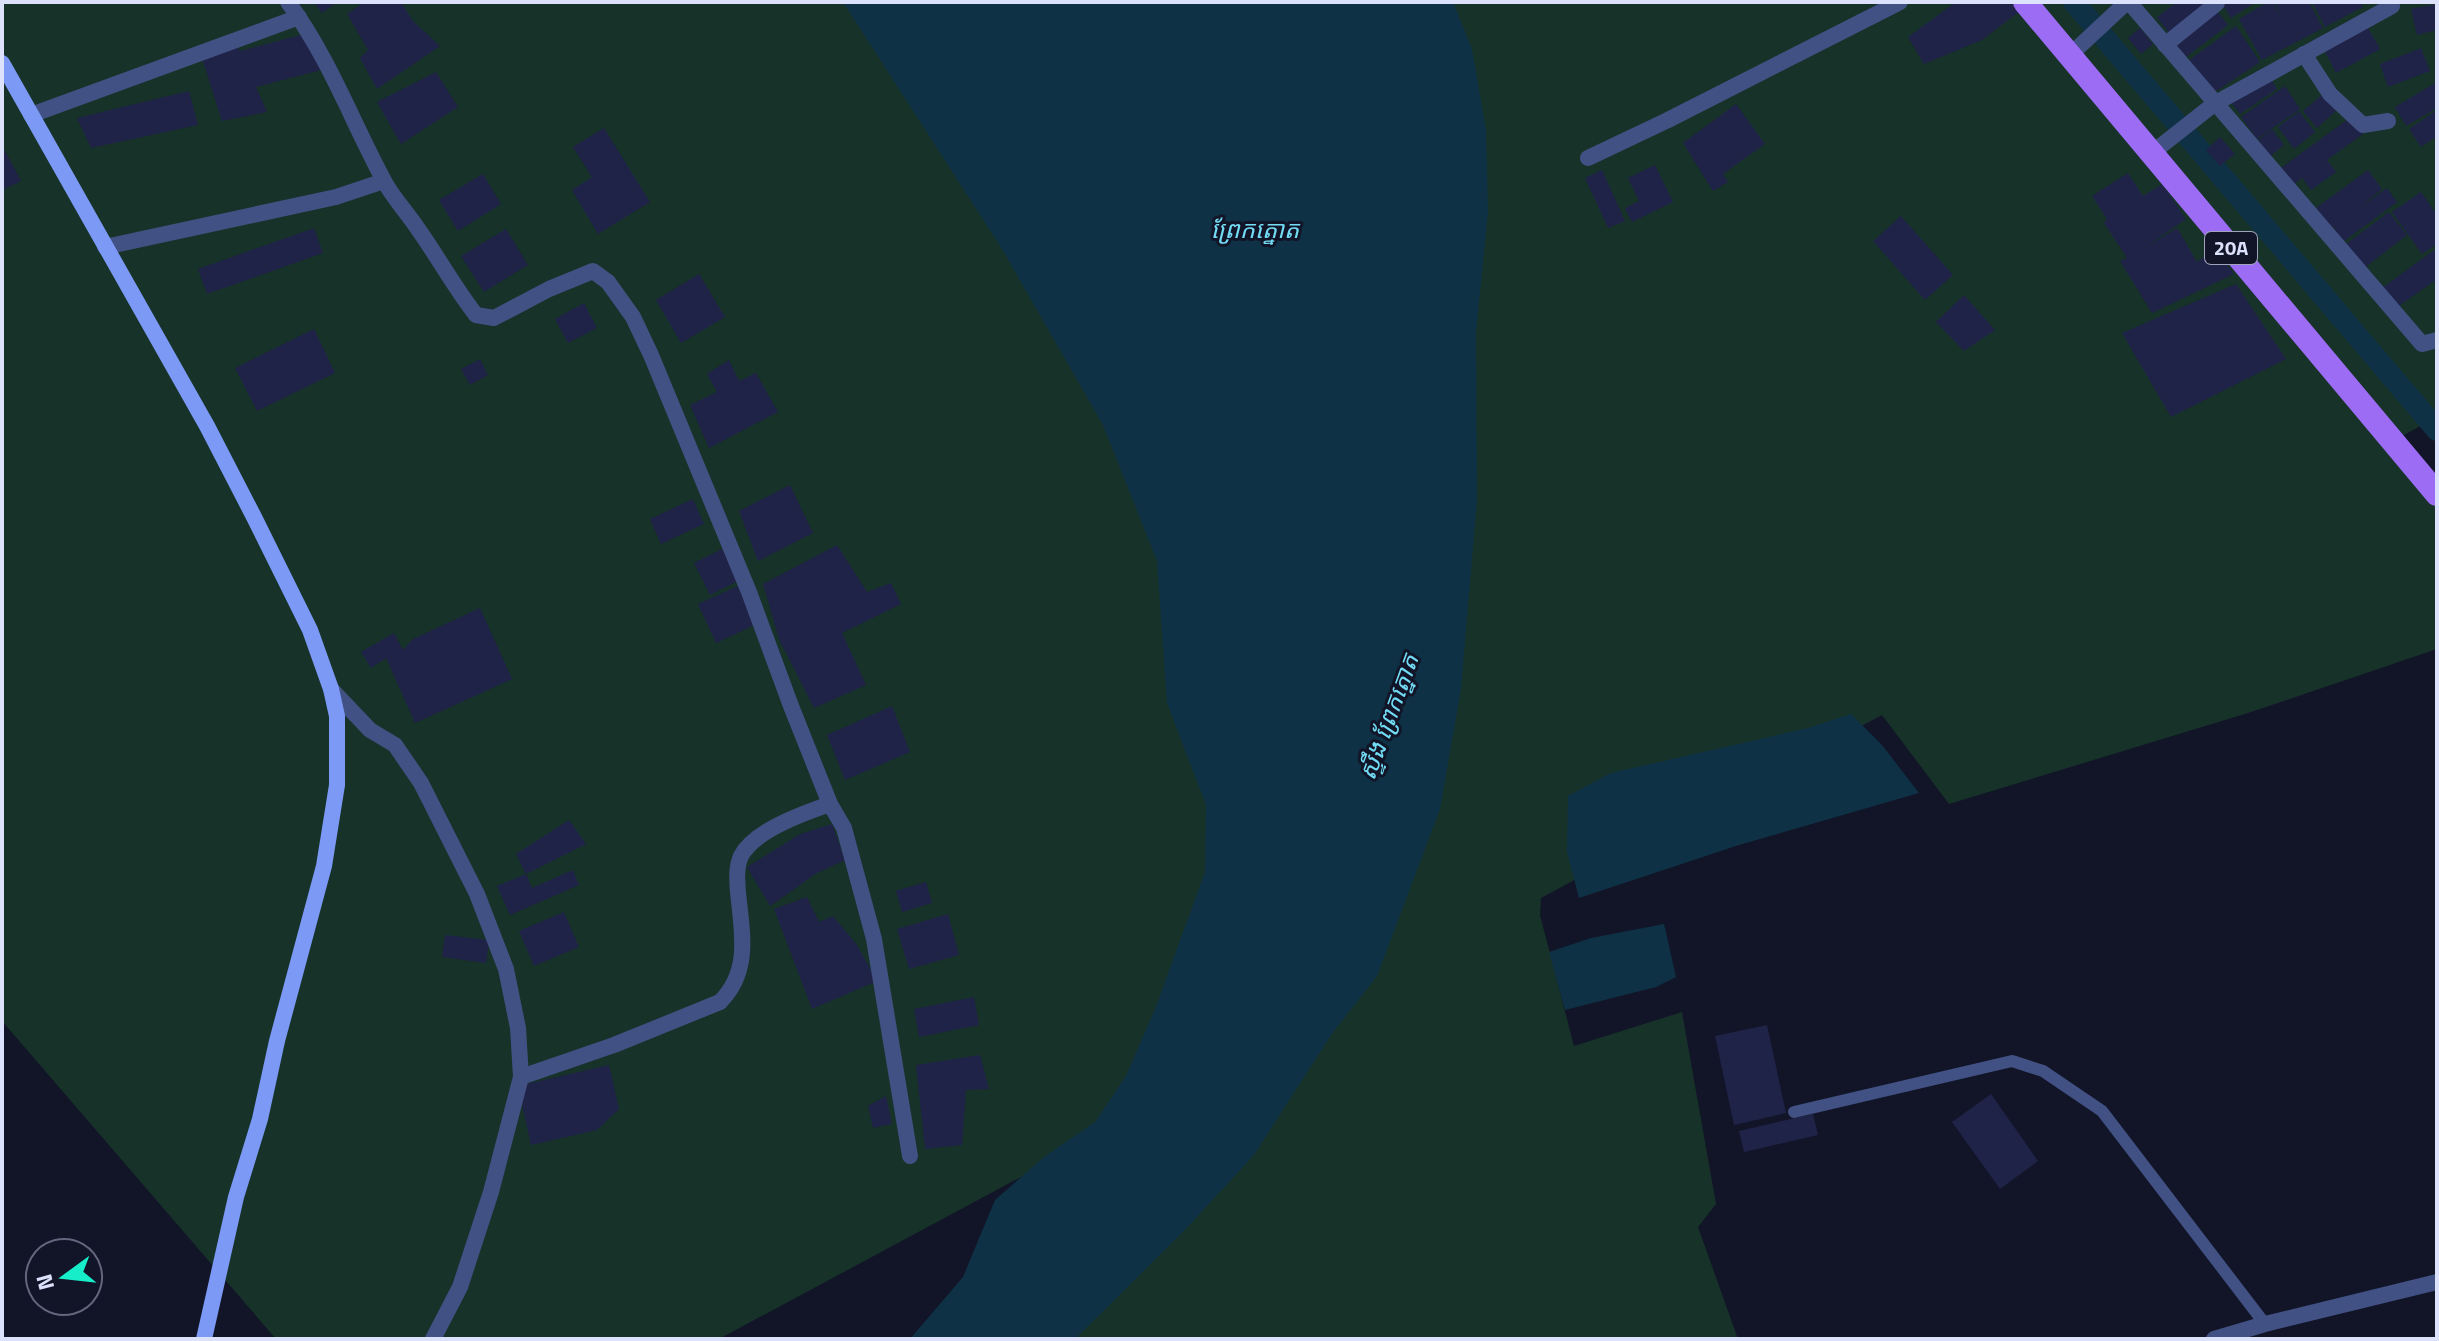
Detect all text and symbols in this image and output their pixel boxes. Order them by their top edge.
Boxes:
water label: ព្រែកត្នោត [1211,211,1301,247]
road number: 20A [2205,232,2257,264]
water label: ស្ទឹង ព្រែកត្នោត [1349,647,1428,785]
north arrow [24,1237,104,1317]
text: N [26,1270,63,1294]

